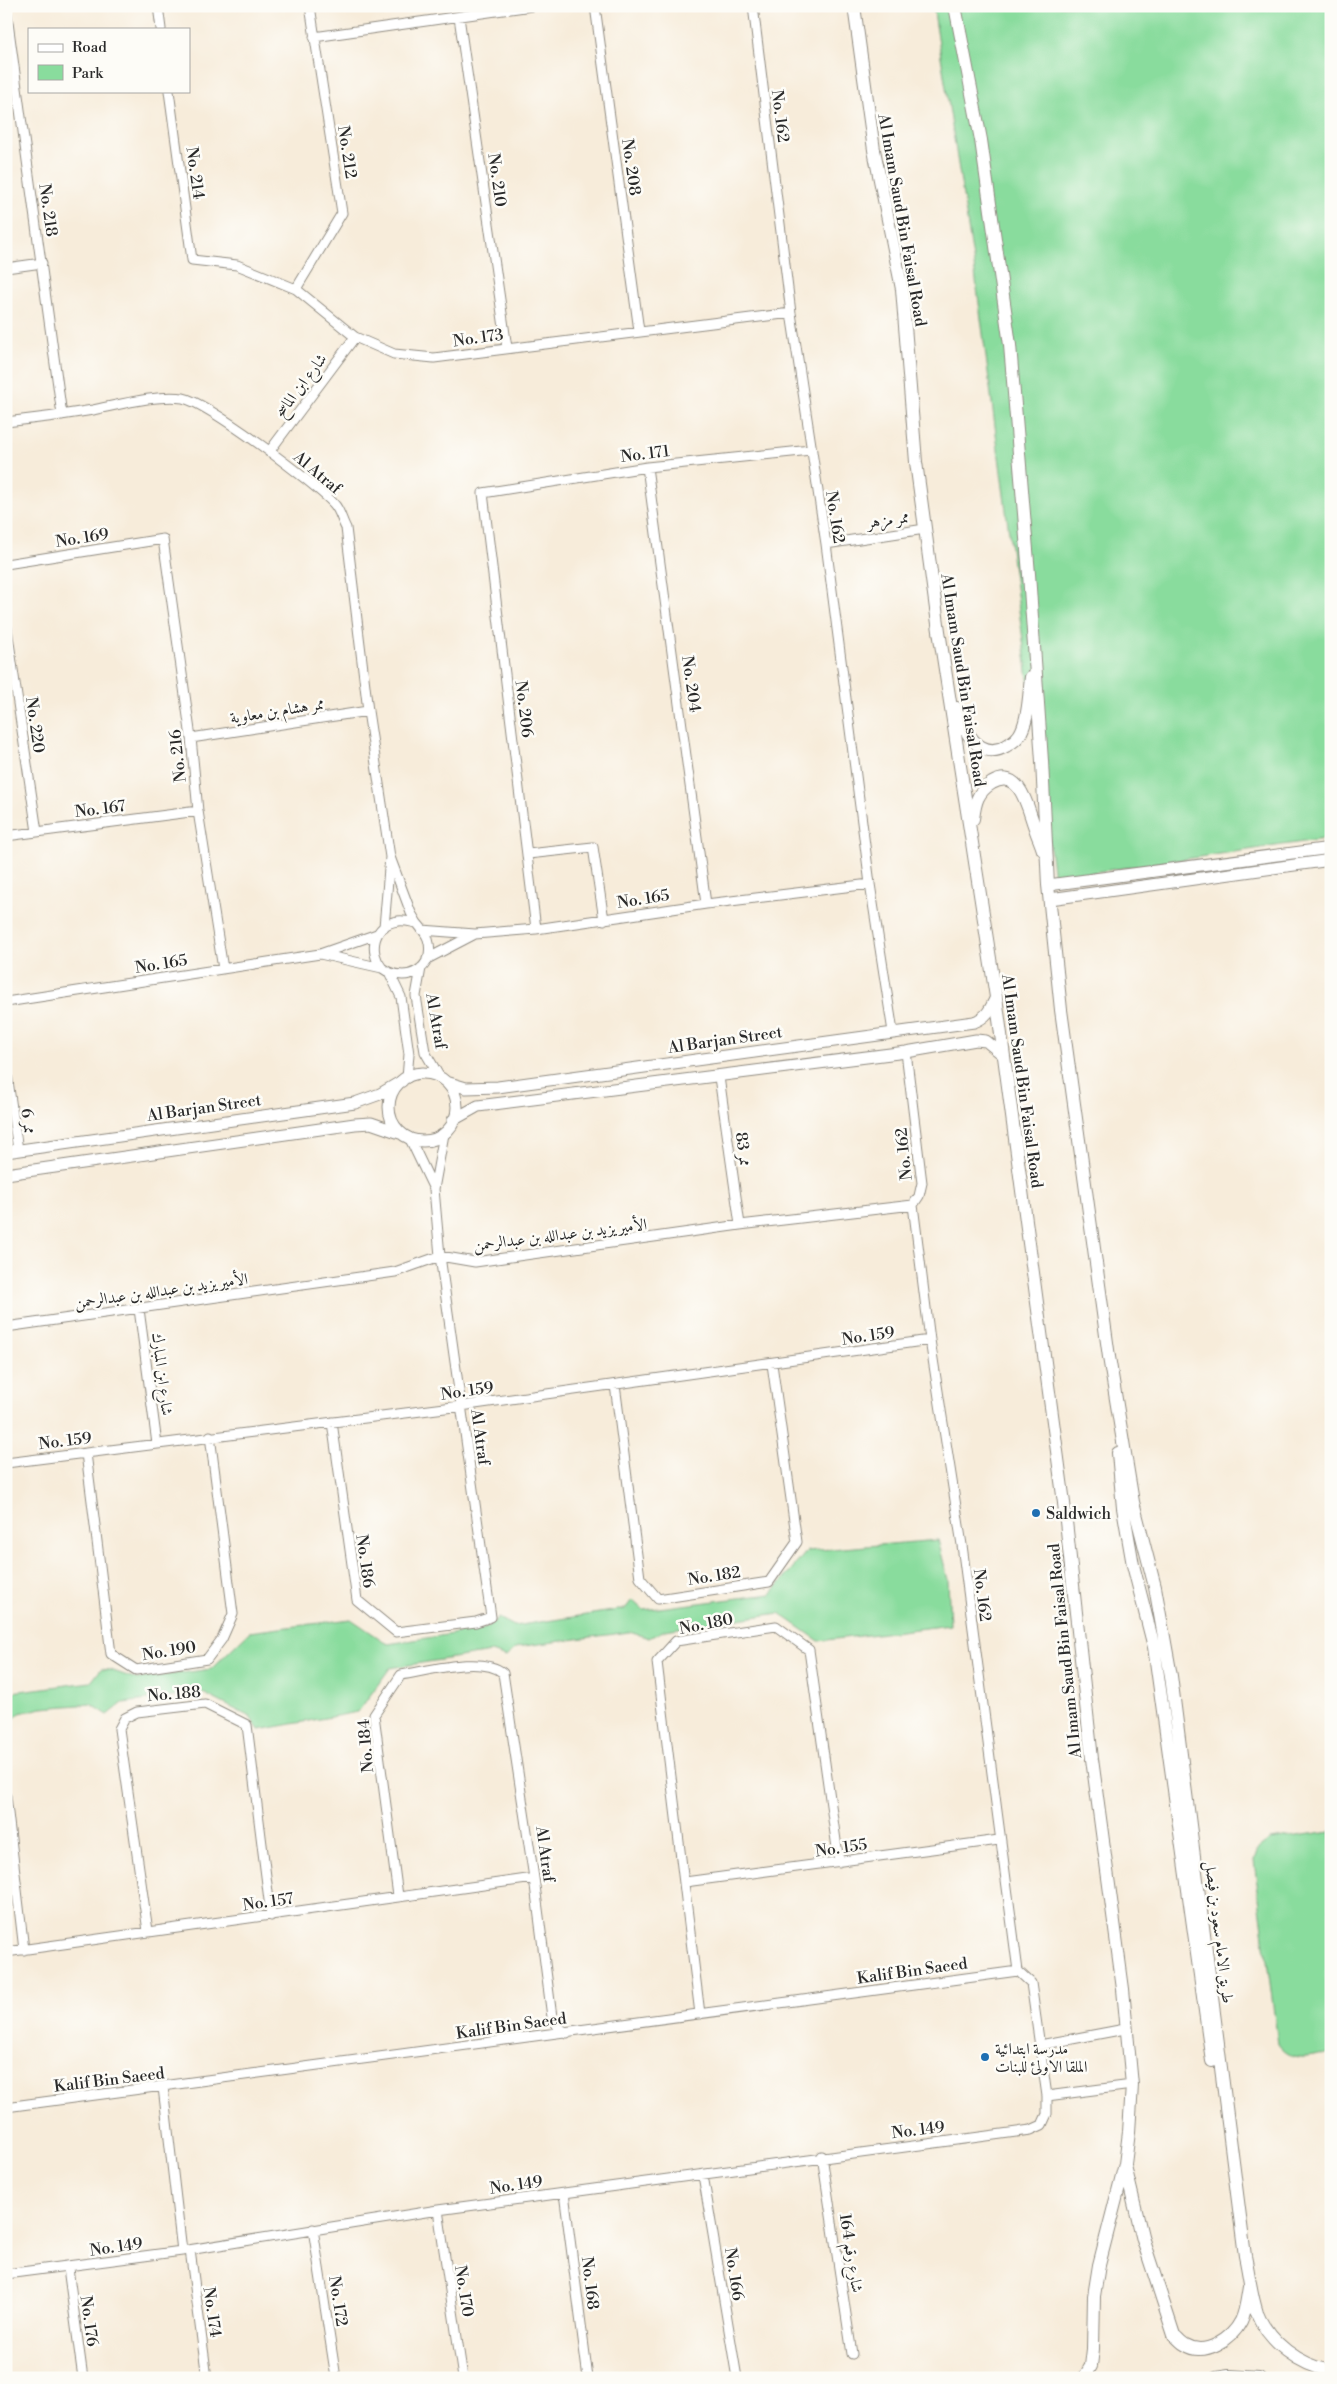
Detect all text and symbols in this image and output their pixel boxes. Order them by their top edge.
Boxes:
legend [28,28,190,92]
text: Road [72,38,107,57]
text: Park [72,64,104,83]
street label: No. 162 [767,89,793,144]
street label: Al Imam Saud Bin Faisal Road [873,111,931,328]
street label: No. 212 [333,124,361,180]
street label: No. 208 [617,137,645,197]
street label: No. 214 [181,146,209,201]
street label: No. 210 [483,152,511,208]
street label: No. 218 [34,182,62,238]
street label: No. 173 [452,325,505,351]
street label: شارع ابن الماسح [270,350,334,423]
street label: No. 171 [619,441,671,467]
street label: Al Atraf [289,446,346,499]
street label: No. 162 [821,489,849,545]
street label: ممر مزهر [864,507,910,534]
street label: No. 169 [54,524,110,552]
street label: Al Imam Saud Bin Faisal Road [936,571,990,788]
street label: No. 204 [677,655,705,714]
street label: No. 206 [511,680,537,739]
street label: ممر هشام بن معاوية [229,694,326,732]
street label: No. 220 [21,696,49,755]
street label: No. 216 [165,728,191,783]
street label: No. 167 [74,796,127,822]
street label: No. 165 [616,885,671,913]
street label: No. 165 [134,950,189,978]
street label: Al Imam Saud Bin Faisal Road [997,972,1047,1189]
street label: Al Atraf [421,991,451,1052]
street label: Al Barjan Street [666,1022,784,1058]
street label: Al Barjan Street [145,1090,263,1126]
street label: ممر 6 [16,1107,40,1135]
street label: No. 162 [891,1127,917,1181]
street label: ممر 83 [731,1131,755,1168]
street label: الأمير يزيد بن عبدالله بن عبدالرحمن [472,1212,648,1257]
street label: الأمير يزيد بن عبدالله بن عبدالرحمن [73,1267,249,1314]
street label: No. 159 [840,1322,896,1350]
street label: شارع ابن المبارك [144,1332,177,1417]
street label: No. 159 [439,1377,495,1405]
street label: Al Atraf [466,1407,494,1468]
street label: No. 159 [38,1428,93,1454]
place label: Saldwich [1046,1504,1112,1524]
marker: Saldwich [1030,1507,1042,1519]
street label: No. 186 [351,1533,379,1589]
street label: Al Imam Saud Bin Faisal Road [1044,1543,1086,1760]
street label: No. 182 [686,1562,742,1590]
street label: No. 162 [969,1568,995,1623]
street label: No. 180 [677,1609,735,1639]
street label: No. 190 [141,1637,198,1665]
street label: No. 188 [146,1682,202,1706]
street label: No. 184 [354,1718,378,1774]
street label: Al Atraf [531,1824,559,1885]
street label: No. 155 [814,1834,869,1862]
street label: طريق الامام سعود بن فيصل [1196,1860,1238,2005]
street label: No. 157 [242,1889,295,1915]
street label: Kalif Bin Saeed [856,1953,969,1989]
street label: Kalif Bin Saeed [455,2008,568,2044]
place label: مدرسة ابتدائية الملقا الاولئ للبنات [995,2039,1088,2077]
marker: مدرسة ابتدائية الملقا الاولئ للبنات [979,2051,991,2063]
street label: Kalif Bin Saeed [53,2063,166,2097]
street label: No. 149 [890,2117,946,2143]
street label: No. 149 [488,2171,544,2199]
street label: شارع رقم 164 [830,2212,867,2295]
street label: No. 149 [88,2233,144,2261]
street label: No. 166 [720,2246,748,2302]
street label: No. 168 [577,2255,603,2311]
street label: No. 170 [450,2264,478,2318]
street label: No. 172 [324,2274,352,2328]
street label: No. 174 [199,2286,225,2339]
street label: No. 176 [76,2294,103,2348]

